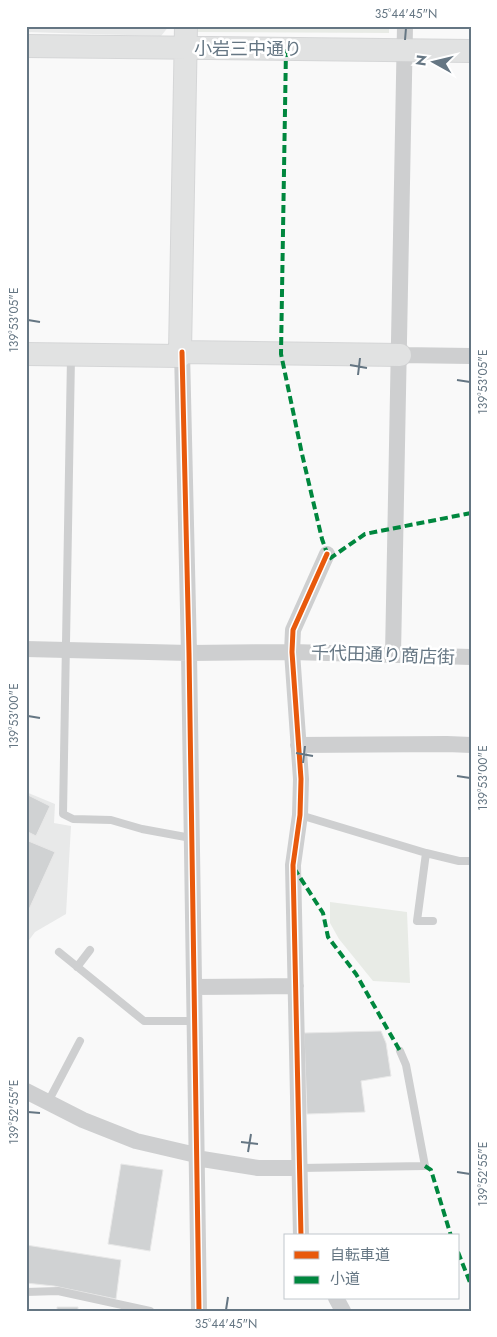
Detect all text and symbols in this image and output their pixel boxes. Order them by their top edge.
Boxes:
text: 35°44'45"N [375,5,437,23]
street label: 小岩三中通り [194,36,302,62]
north arrow [410,38,460,88]
text: N [410,53,432,67]
text: 139°53'05"E [5,287,23,353]
text: 139°53'05"E [474,349,492,415]
street label: 千代田通り商店街 [311,639,455,671]
text: 139°53'00"E [5,683,23,749]
text: 139°53'00"E [474,745,492,811]
text: 139°52'55"E [5,1080,23,1144]
text: 139°52'55"E [474,1142,492,1206]
legend [284,1234,460,1300]
text: 自転車道 [330,1244,390,1266]
text: 小道 [330,1268,360,1290]
text: 35°44'45"N [195,1315,257,1333]

